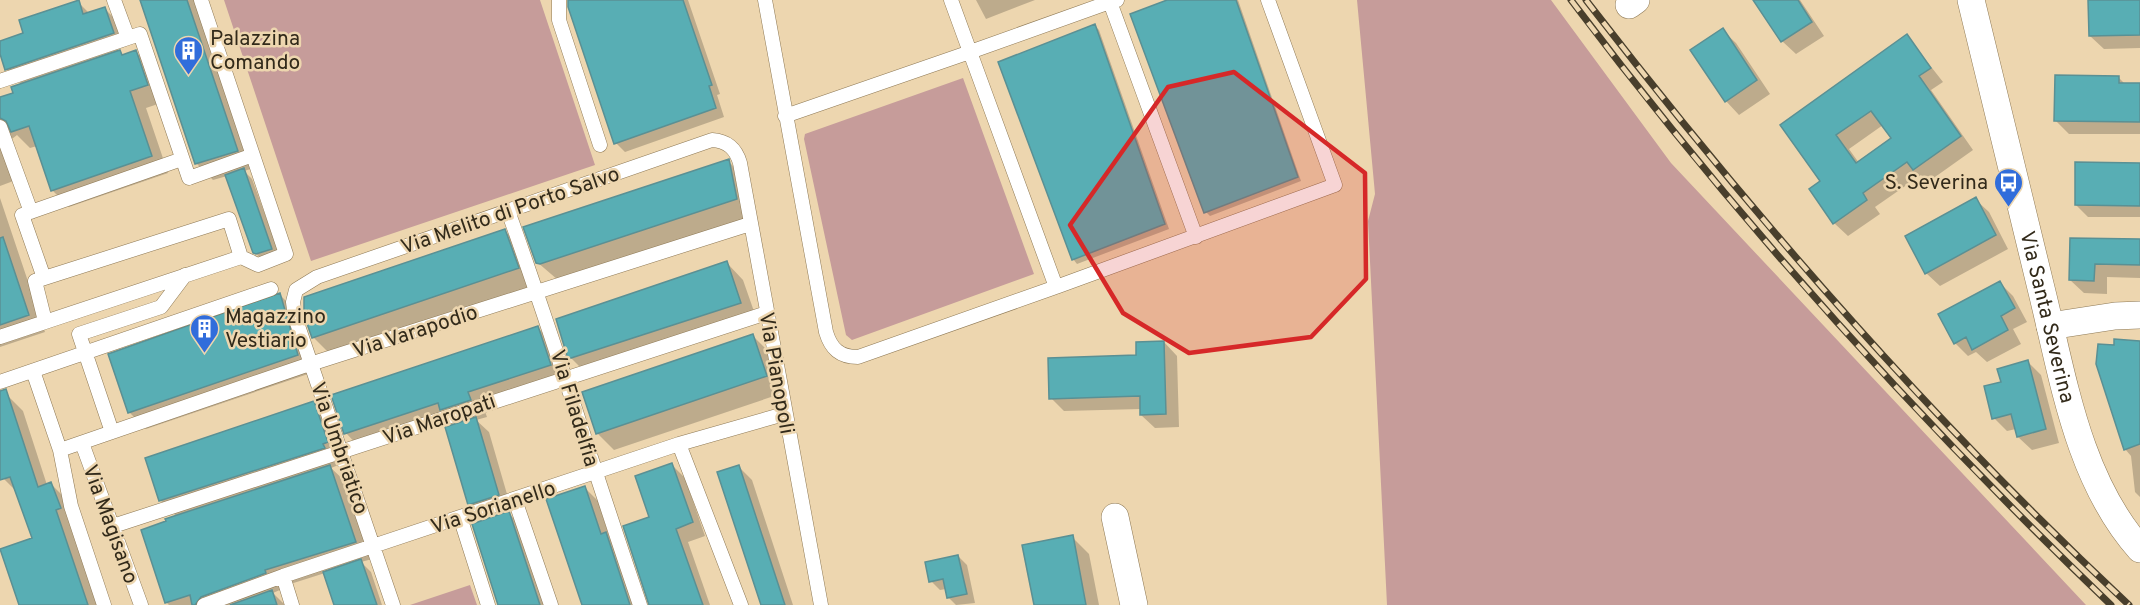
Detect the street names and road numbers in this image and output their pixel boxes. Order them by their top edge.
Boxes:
street label: Via Melito di Porto Salvo [397,161,624,262]
street label: Via Santa Severina [2012,228,2080,406]
street label: Via Varapodio [350,300,481,365]
street label: Via Pianopoli [752,310,800,436]
street label: Via Filadelfia [543,347,604,470]
street label: Via Umbriatico [303,379,374,518]
street label: Via Maropati [379,389,499,452]
street label: Via Magisano [76,461,144,588]
street label: Via Sorianello [428,476,559,541]

